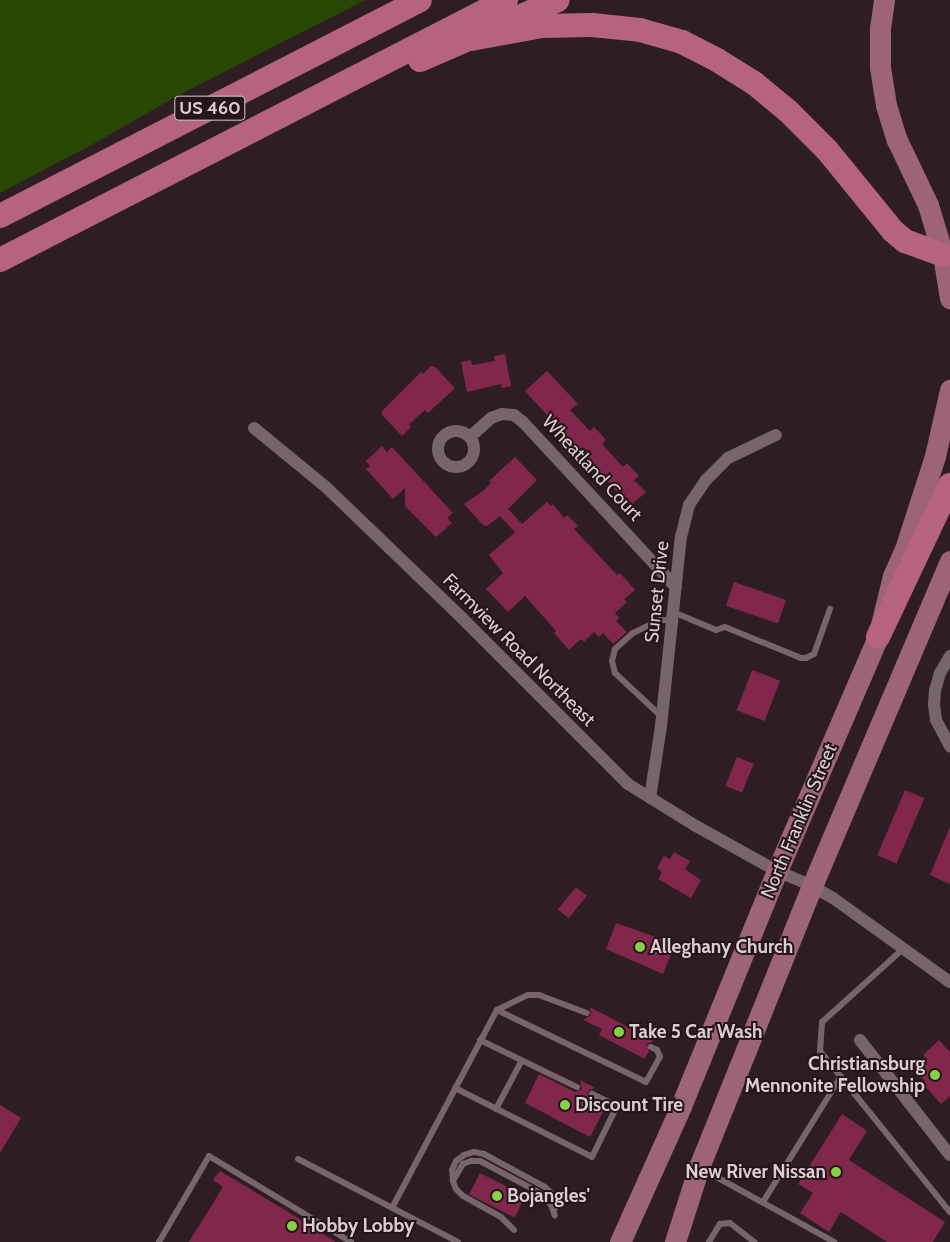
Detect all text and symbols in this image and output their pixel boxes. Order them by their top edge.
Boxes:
road number: US 460 [174,92,246,124]
street label: Wheatland Court [537,410,647,526]
street label: Sunset Drive [640,540,674,644]
street label: Farmview Road Northeast [438,569,600,731]
street label: North Franklin Street [756,740,842,902]
place label: Alleghany Church [650,936,793,958]
marker: Alleghany Church [634,941,646,953]
place label: Take 5 Car Wash [629,1021,762,1043]
marker: Take 5 Car Wash [613,1026,625,1038]
place label: Christiansburg Mennonite Fellowship [745,1053,925,1097]
marker: Christiansburg Mennonite Fellowship [929,1069,941,1081]
place label: Discount Tire [575,1094,683,1116]
marker: Discount Tire [559,1099,571,1111]
place label: New River Nissan [685,1161,826,1183]
marker: New River Nissan [830,1166,842,1178]
place label: Bojangles' [507,1185,590,1207]
marker: Bojangles' [491,1190,503,1202]
place label: Hobby Lobby [302,1215,414,1237]
marker: Hobby Lobby [286,1220,298,1232]

